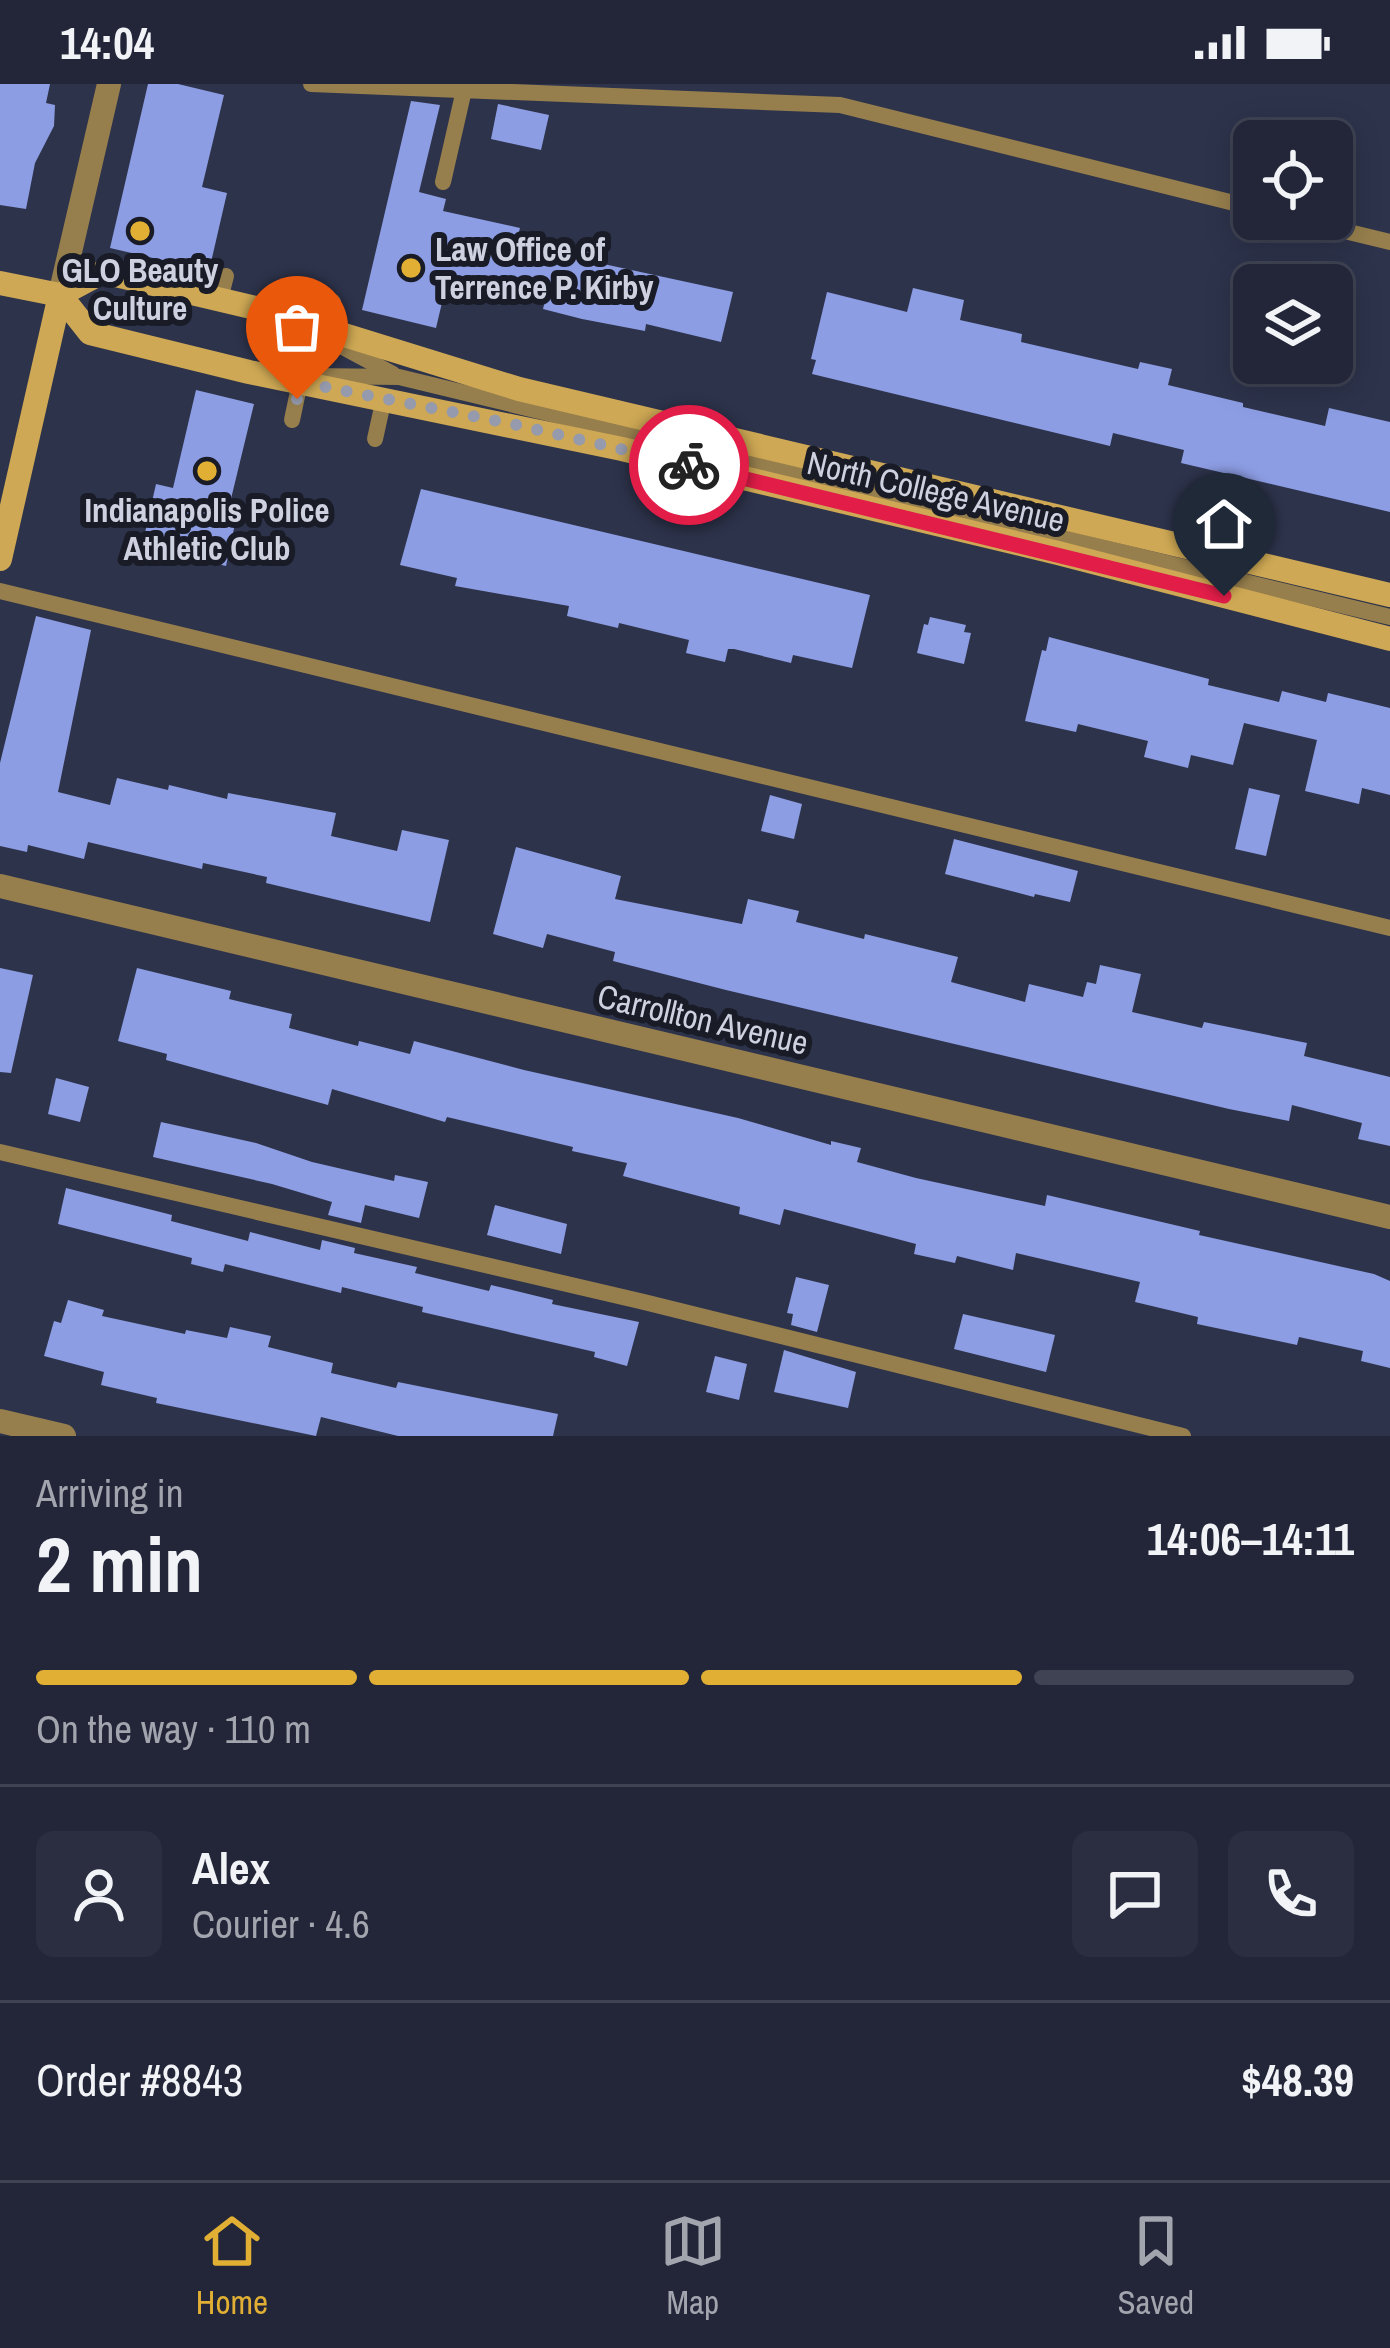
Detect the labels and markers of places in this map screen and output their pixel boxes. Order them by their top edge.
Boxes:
marker: GLO Beauty Culture [127,218,153,244]
place label: Law Office of Terrence P. Kirby [435,227,654,309]
place label: GLO Beauty Culture [62,248,218,330]
marker: Law Office of Terrence P. Kirby [398,255,424,281]
pin [246,276,348,399]
marker: Indianapolis Police Athletic Club [194,458,220,484]
pin [1173,473,1275,596]
place label: Indianapolis Police Athletic Club [84,488,330,570]

